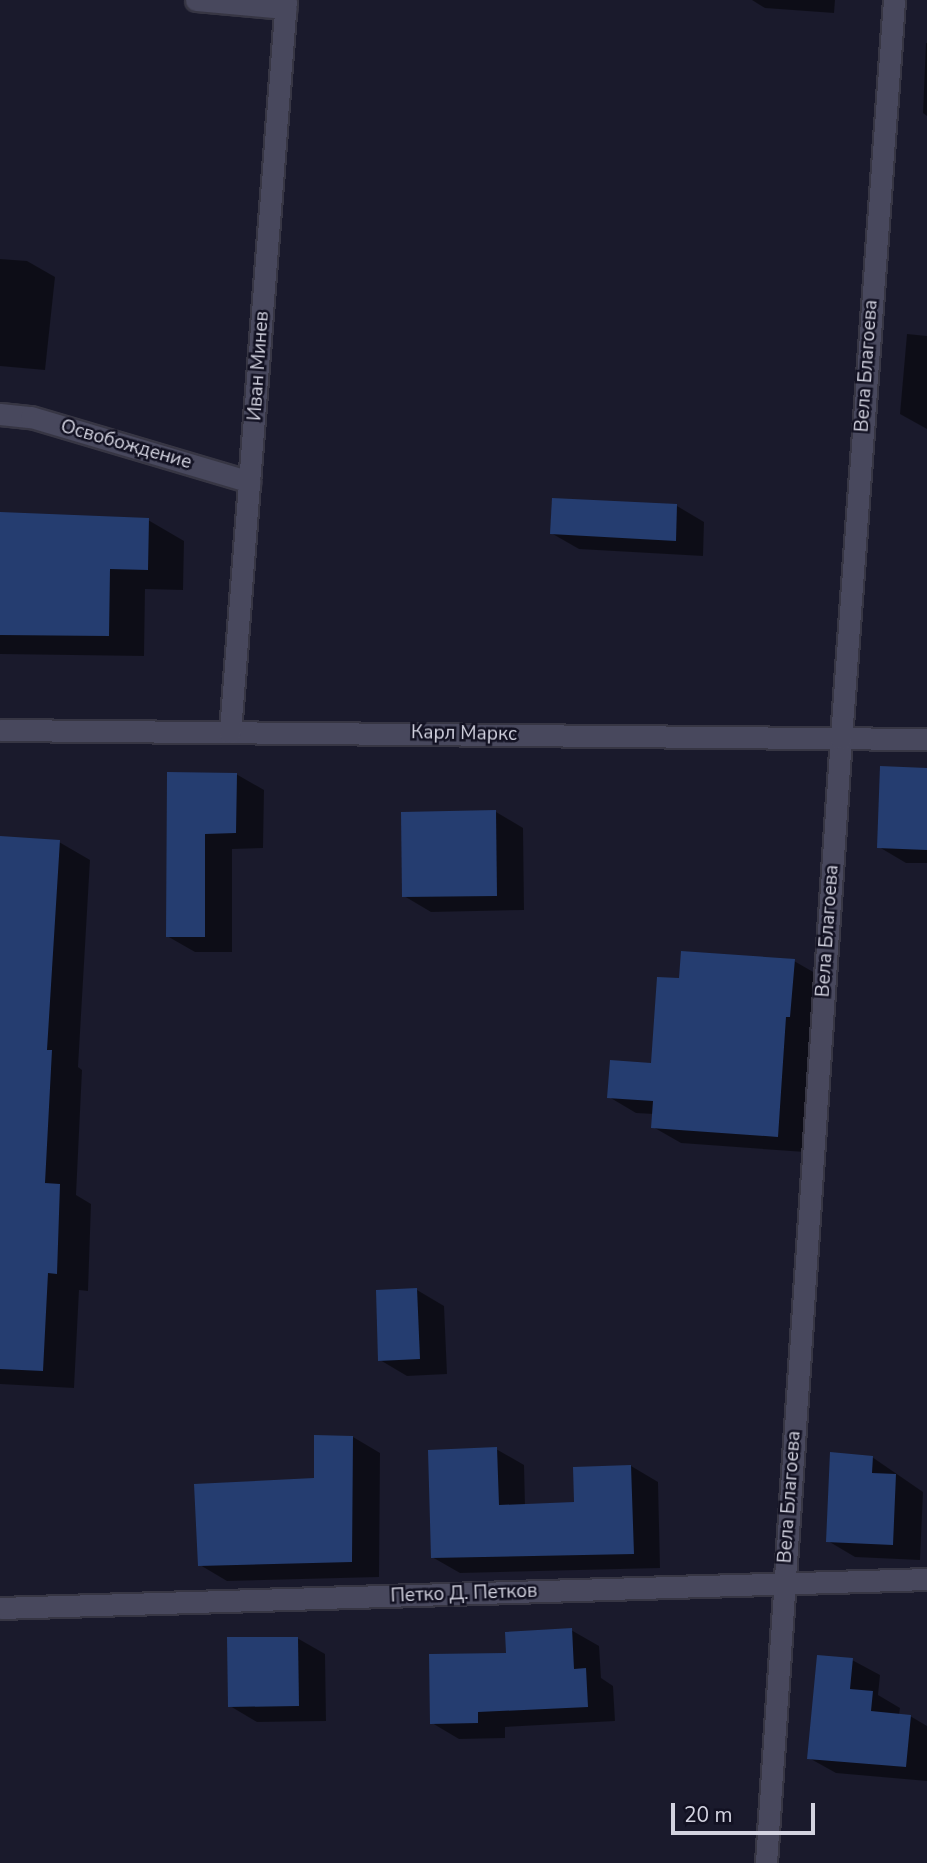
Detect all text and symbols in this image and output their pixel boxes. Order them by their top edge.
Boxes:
street label: Вела Благоева [851,299,883,433]
street label: Иван Минев [244,310,274,422]
street label: Освобождение [58,415,194,475]
street label: Карл Маркс [411,722,517,746]
street label: Вела Благоева [812,864,844,998]
street label: Вела Благоева [774,1430,806,1564]
street label: Петко Д. Петков [390,1580,538,1608]
scale bar [675,1790,818,1834]
text: 20 m [684,1801,733,1829]

